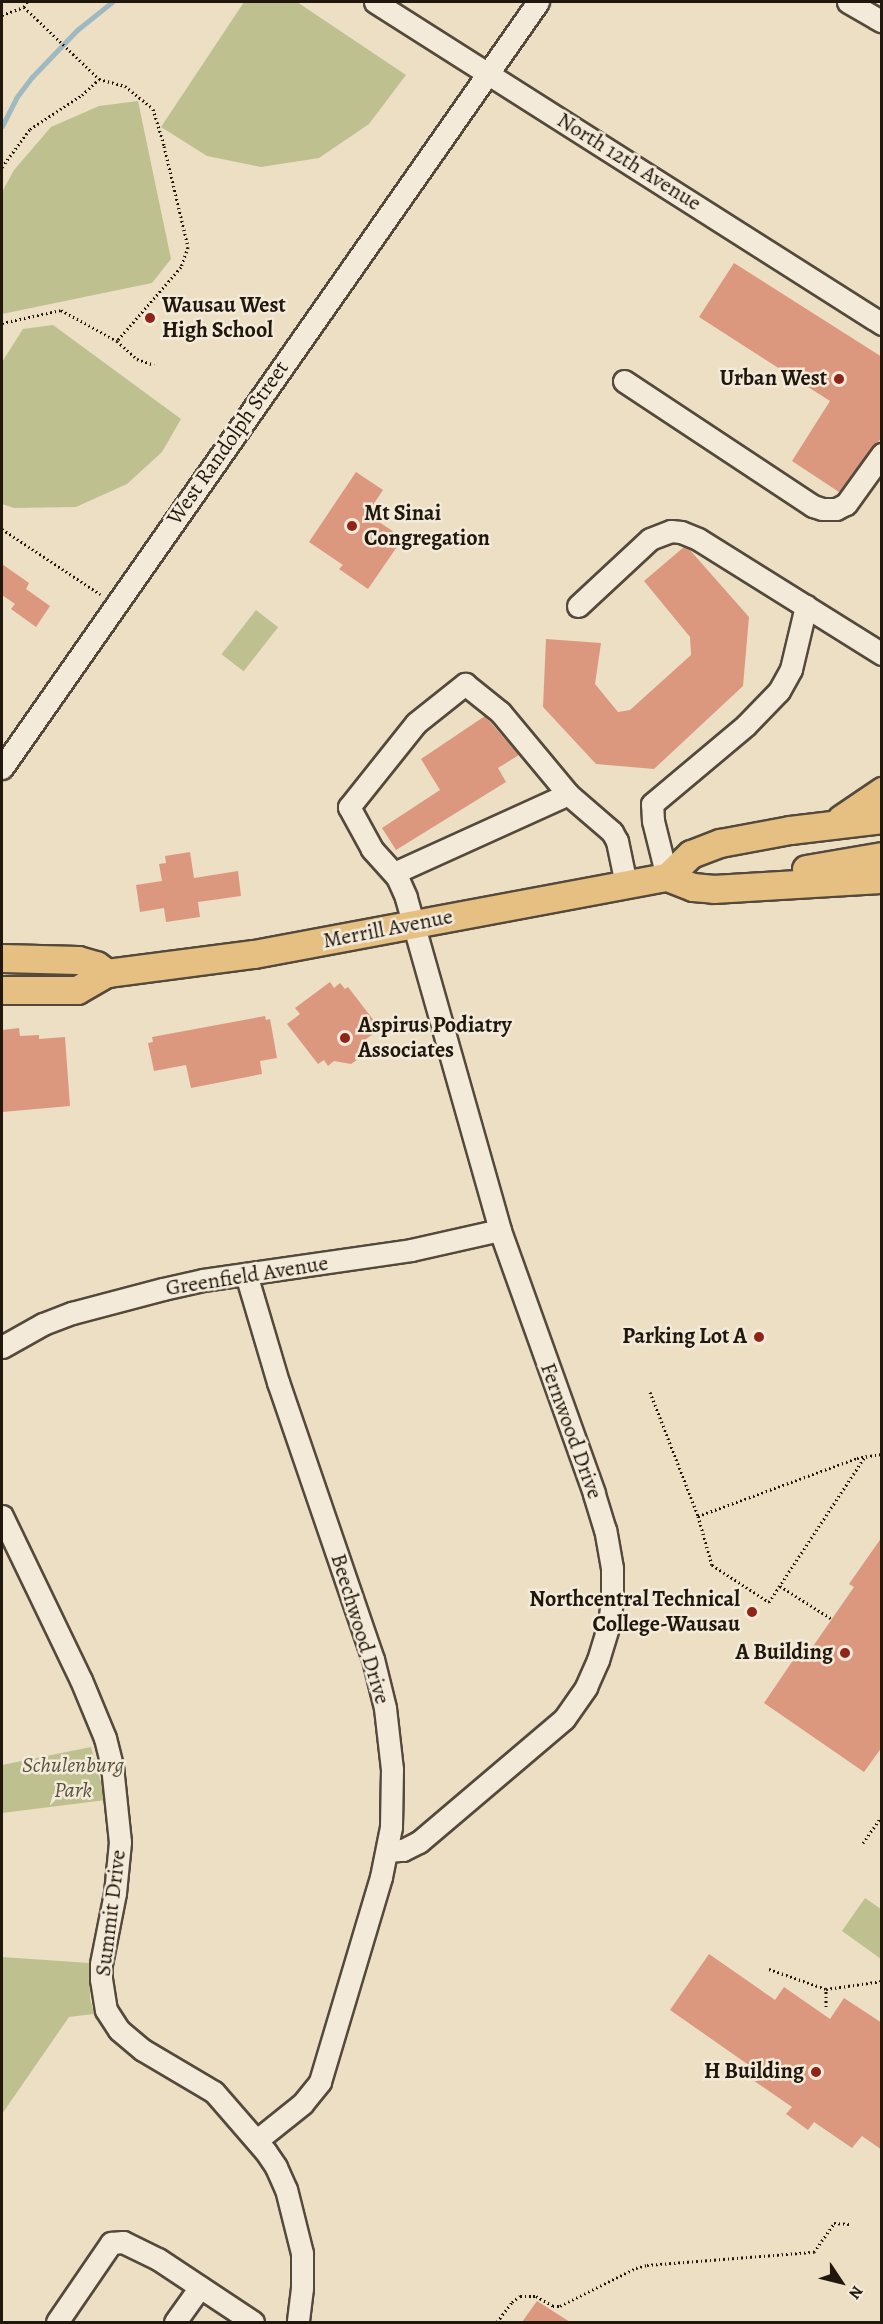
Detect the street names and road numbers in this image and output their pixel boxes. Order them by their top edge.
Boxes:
street label: North 12th Avenue [552,107,706,217]
street label: West Randolph Street [161,356,295,530]
street label: Merrill Avenue [321,903,455,955]
street label: Greenfield Avenue [164,1250,330,1302]
street label: Fernwood Drive [534,1359,608,1503]
street label: Beechwood Drive [325,1551,395,1707]
street label: Summit Drive [90,1848,132,1978]

